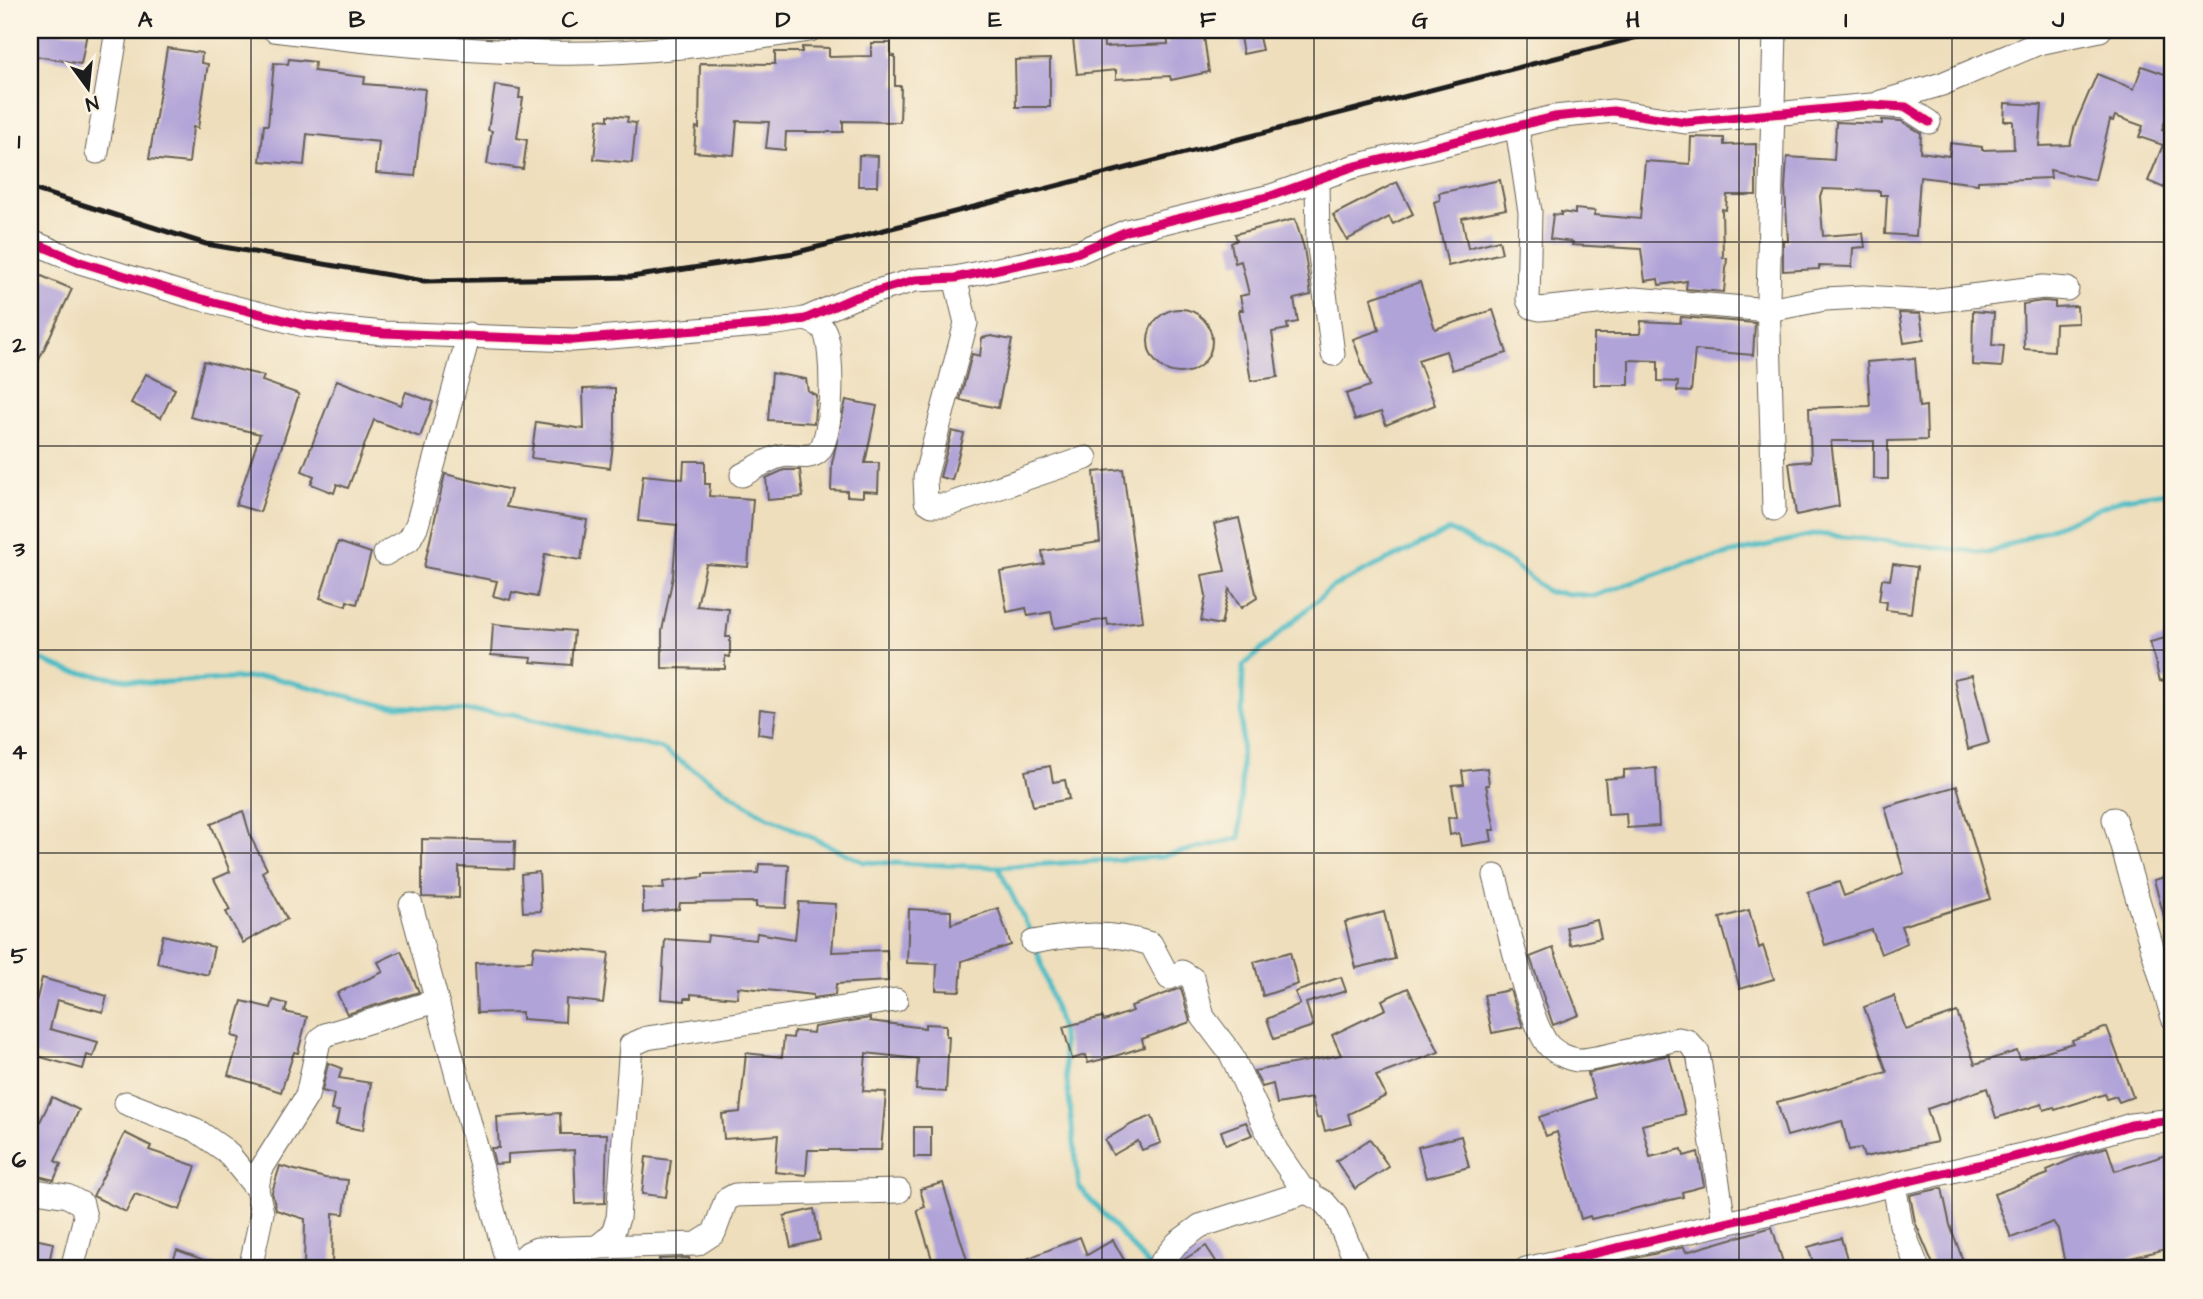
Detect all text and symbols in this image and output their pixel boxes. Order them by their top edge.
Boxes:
text: A [138,4,153,36]
text: B [349,4,366,36]
text: C [562,4,579,36]
text: D [776,4,791,36]
text: E [988,4,1002,36]
text: F [1200,4,1217,36]
text: G [1412,4,1428,36]
text: H [1626,4,1640,36]
text: I [1844,4,1848,36]
text: J [2051,4,2065,36]
north arrow [52,52,122,122]
text: N [83,88,101,118]
text: 1 [18,125,21,157]
text: 2 [11,329,26,361]
text: 3 [12,533,25,565]
text: 4 [11,736,27,768]
text: 5 [11,940,28,972]
text: 6 [12,1144,27,1176]

